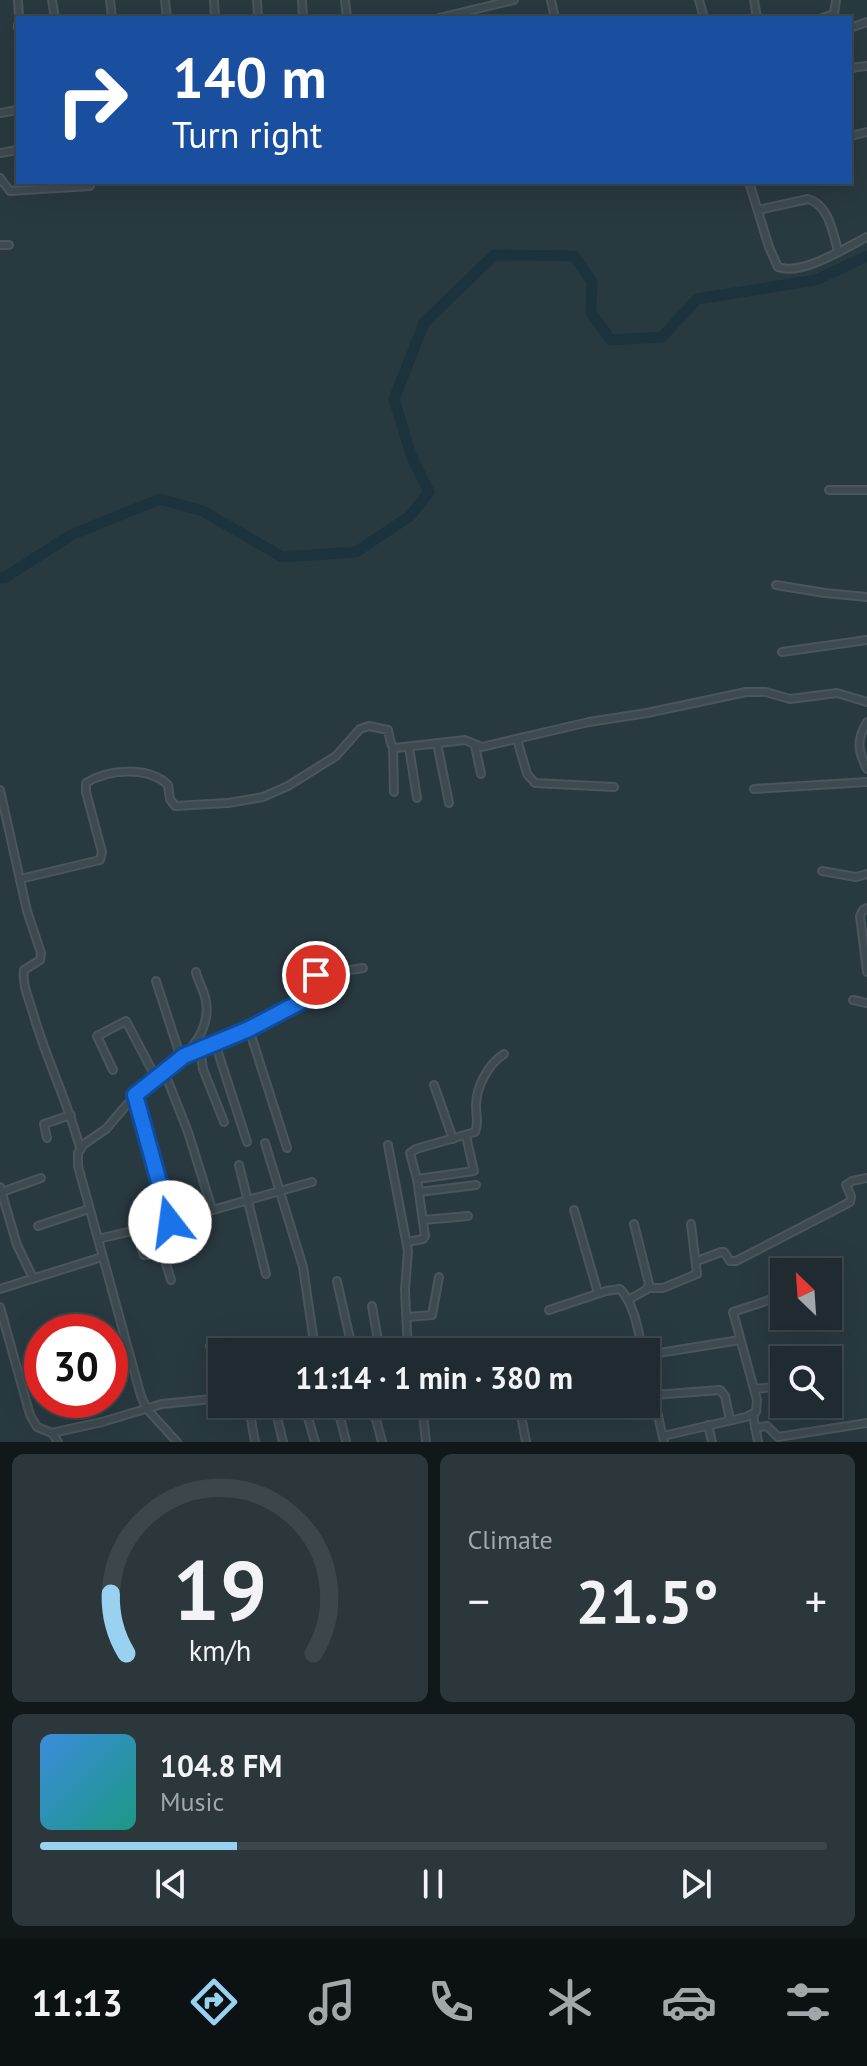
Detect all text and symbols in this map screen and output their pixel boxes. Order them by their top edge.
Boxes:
text: 140 m [172,41,327,113]
icon: right [40,48,144,152]
text: Turn right [172,111,322,158]
pin [282,941,350,1009]
icon: arrive [294,953,338,997]
position arrow [128,1180,212,1264]
north arrow [770,1258,842,1330]
map controls [770,1258,842,1418]
speed limit sign: 30 [24,1314,128,1418]
button: search [770,1346,842,1418]
text: 11:14 · 1 min · 380 m [295,1358,573,1397]
text: Climate [468,1523,553,1556]
text: 19 [173,1535,267,1643]
text: 21.5° [576,1562,719,1640]
text: − [468,1572,490,1629]
text: + [805,1572,827,1629]
text: km/h [188,1632,251,1669]
text: 104.8 FM [160,1746,282,1785]
text: Music [160,1785,224,1818]
icon: previous [149,1862,193,1906]
icon: pause [411,1862,455,1906]
icon: next [674,1862,718,1906]
icon: directions [186,1974,242,2030]
icon: music [304,1974,360,2030]
icon: phone [423,1974,479,2030]
icon: climate [542,1974,598,2030]
icon: car [661,1974,717,2030]
icon: filters [780,1974,836,2030]
text: 11:13 [31,1979,123,2026]

